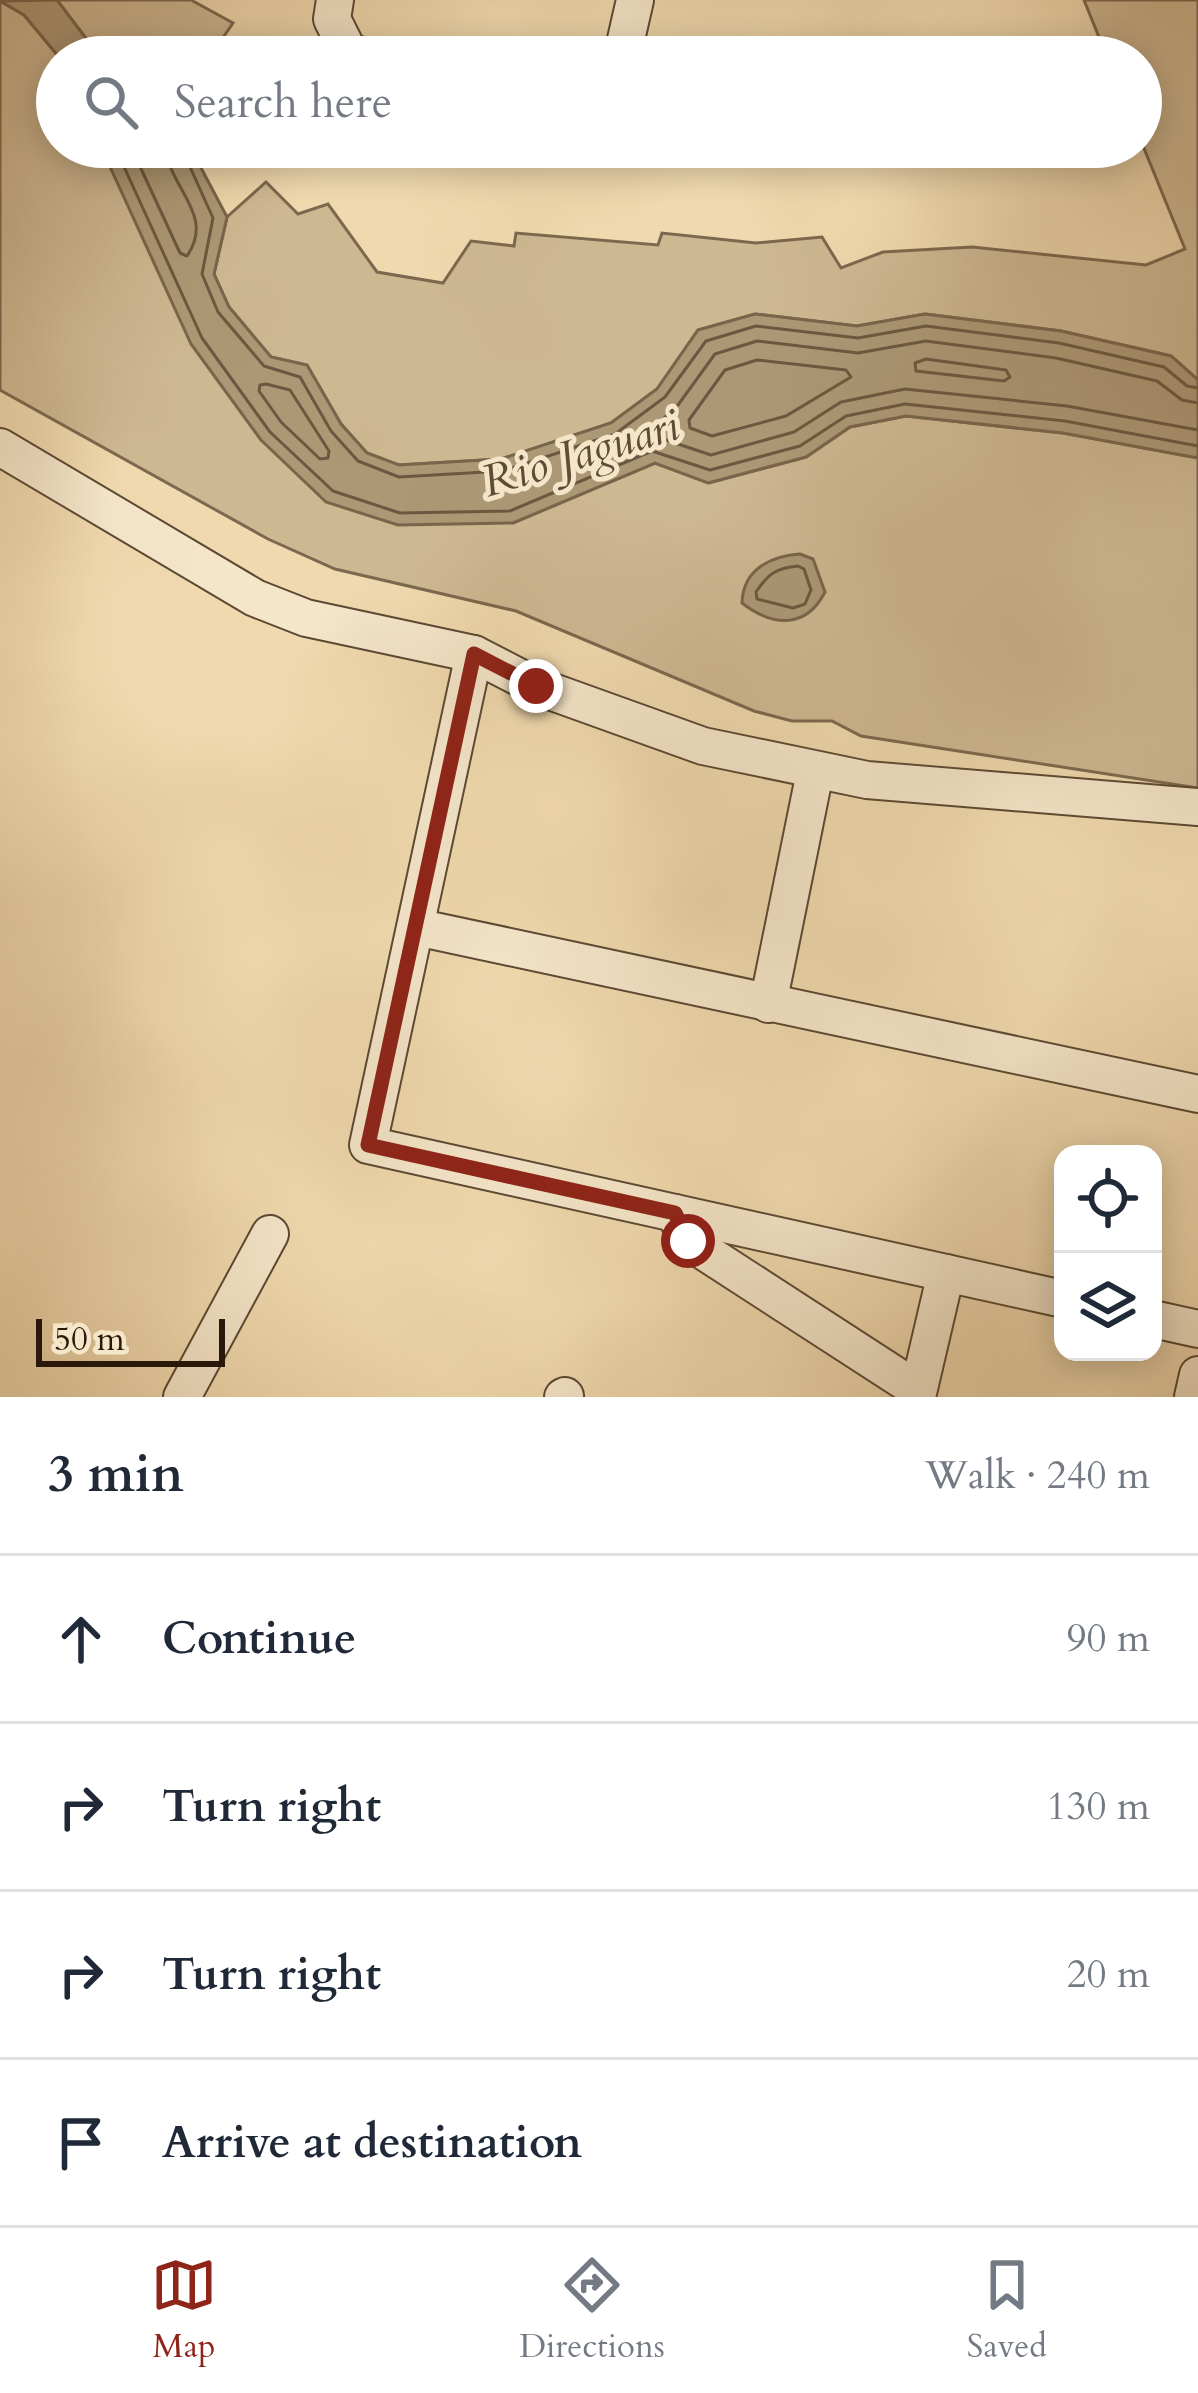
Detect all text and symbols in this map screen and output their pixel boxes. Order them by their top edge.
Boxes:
search box [36,36,1162,168]
icon: search [78,69,144,135]
text: Search here [174,72,392,133]
water label: Rio Jaguari [474,394,687,512]
route end [509,659,563,713]
map controls [1054,1145,1162,1361]
button: locate [1054,1145,1162,1253]
route start [661,1214,715,1268]
button: layers [1054,1253,1162,1361]
scale bar [36,1313,225,1366]
text: 50 m [54,1317,125,1362]
text: 3 min [48,1440,184,1510]
text: Walk · 240 m [925,1449,1150,1502]
icon: ahead [48,1606,114,1672]
text: Continue [162,1608,356,1669]
text: 90 m [1067,1612,1150,1665]
icon: right [48,1774,114,1840]
text: Turn right [162,1776,381,1837]
text: 130 m [1047,1780,1150,1833]
icon: right [48,1942,114,2008]
text: Turn right [162,1944,381,2005]
text: 20 m [1067,1948,1150,2001]
icon: arrive [48,2110,114,2176]
text: Arrive at destination [162,2112,582,2173]
tab: Map [151,2252,217,2369]
tab: Directions [519,2252,665,2369]
tab: Saved [967,2252,1047,2369]

